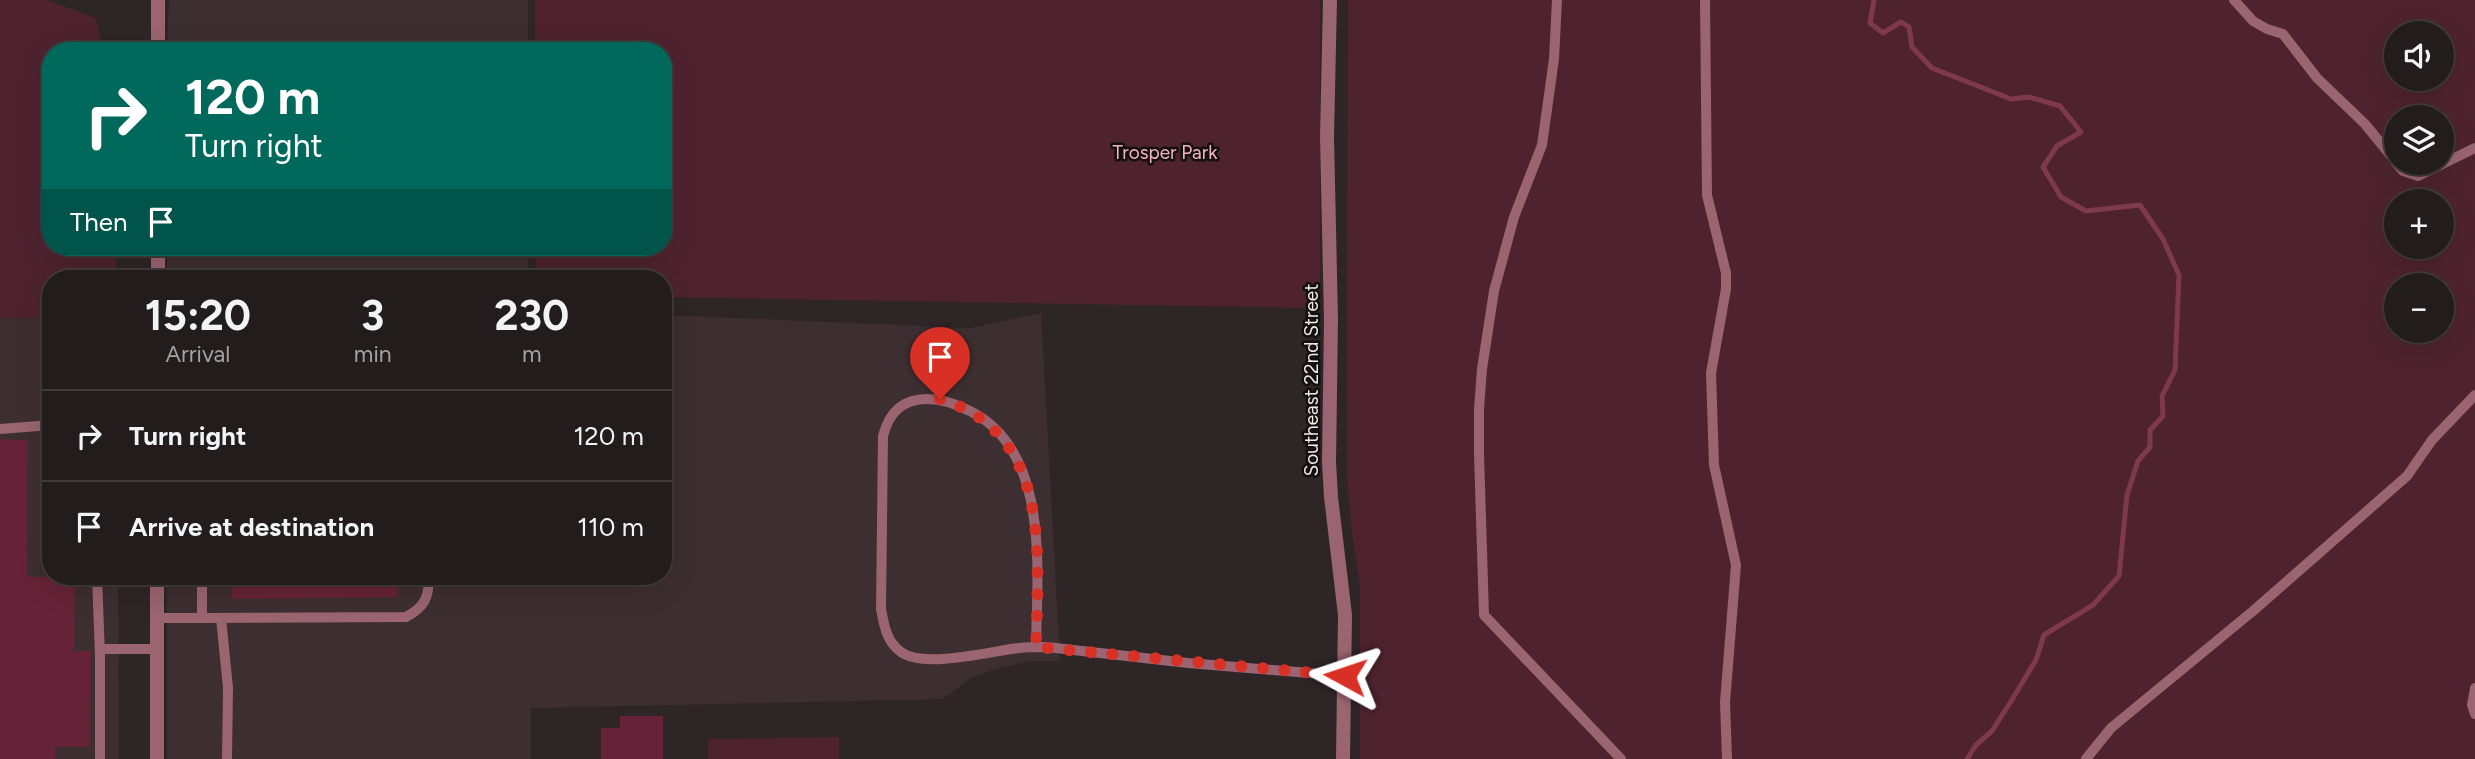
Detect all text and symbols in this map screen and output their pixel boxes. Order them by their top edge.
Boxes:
map controls [2384,21,2454,343]
button: sound [2384,21,2454,91]
text: 120 m [185,67,320,126]
icon: right [70,70,161,161]
button: layers [2384,105,2454,175]
text: Turn right [185,127,323,165]
park label: Trosper Park [1113,141,1218,164]
button: + [2384,189,2454,259]
icon: arrive [142,203,180,241]
text: Then [70,206,128,238]
button: − [2384,273,2454,343]
street label: Southeast 22nd Street [1300,284,1323,476]
text: 15:20 [145,290,251,341]
text: 3 [361,290,384,341]
text: 230 [494,290,569,341]
pin [910,327,970,399]
icon: arrive [921,338,959,376]
text: Arrival [165,340,230,368]
text: min [354,340,392,368]
text: m [522,340,542,368]
icon: right [70,417,108,455]
text: Turn right [129,420,246,452]
text: 120 m [574,420,644,452]
icon: arrive [70,508,108,546]
text: Arrive at destination [129,511,374,543]
text: 110 m [577,511,644,543]
position arrow [1308,639,1382,713]

